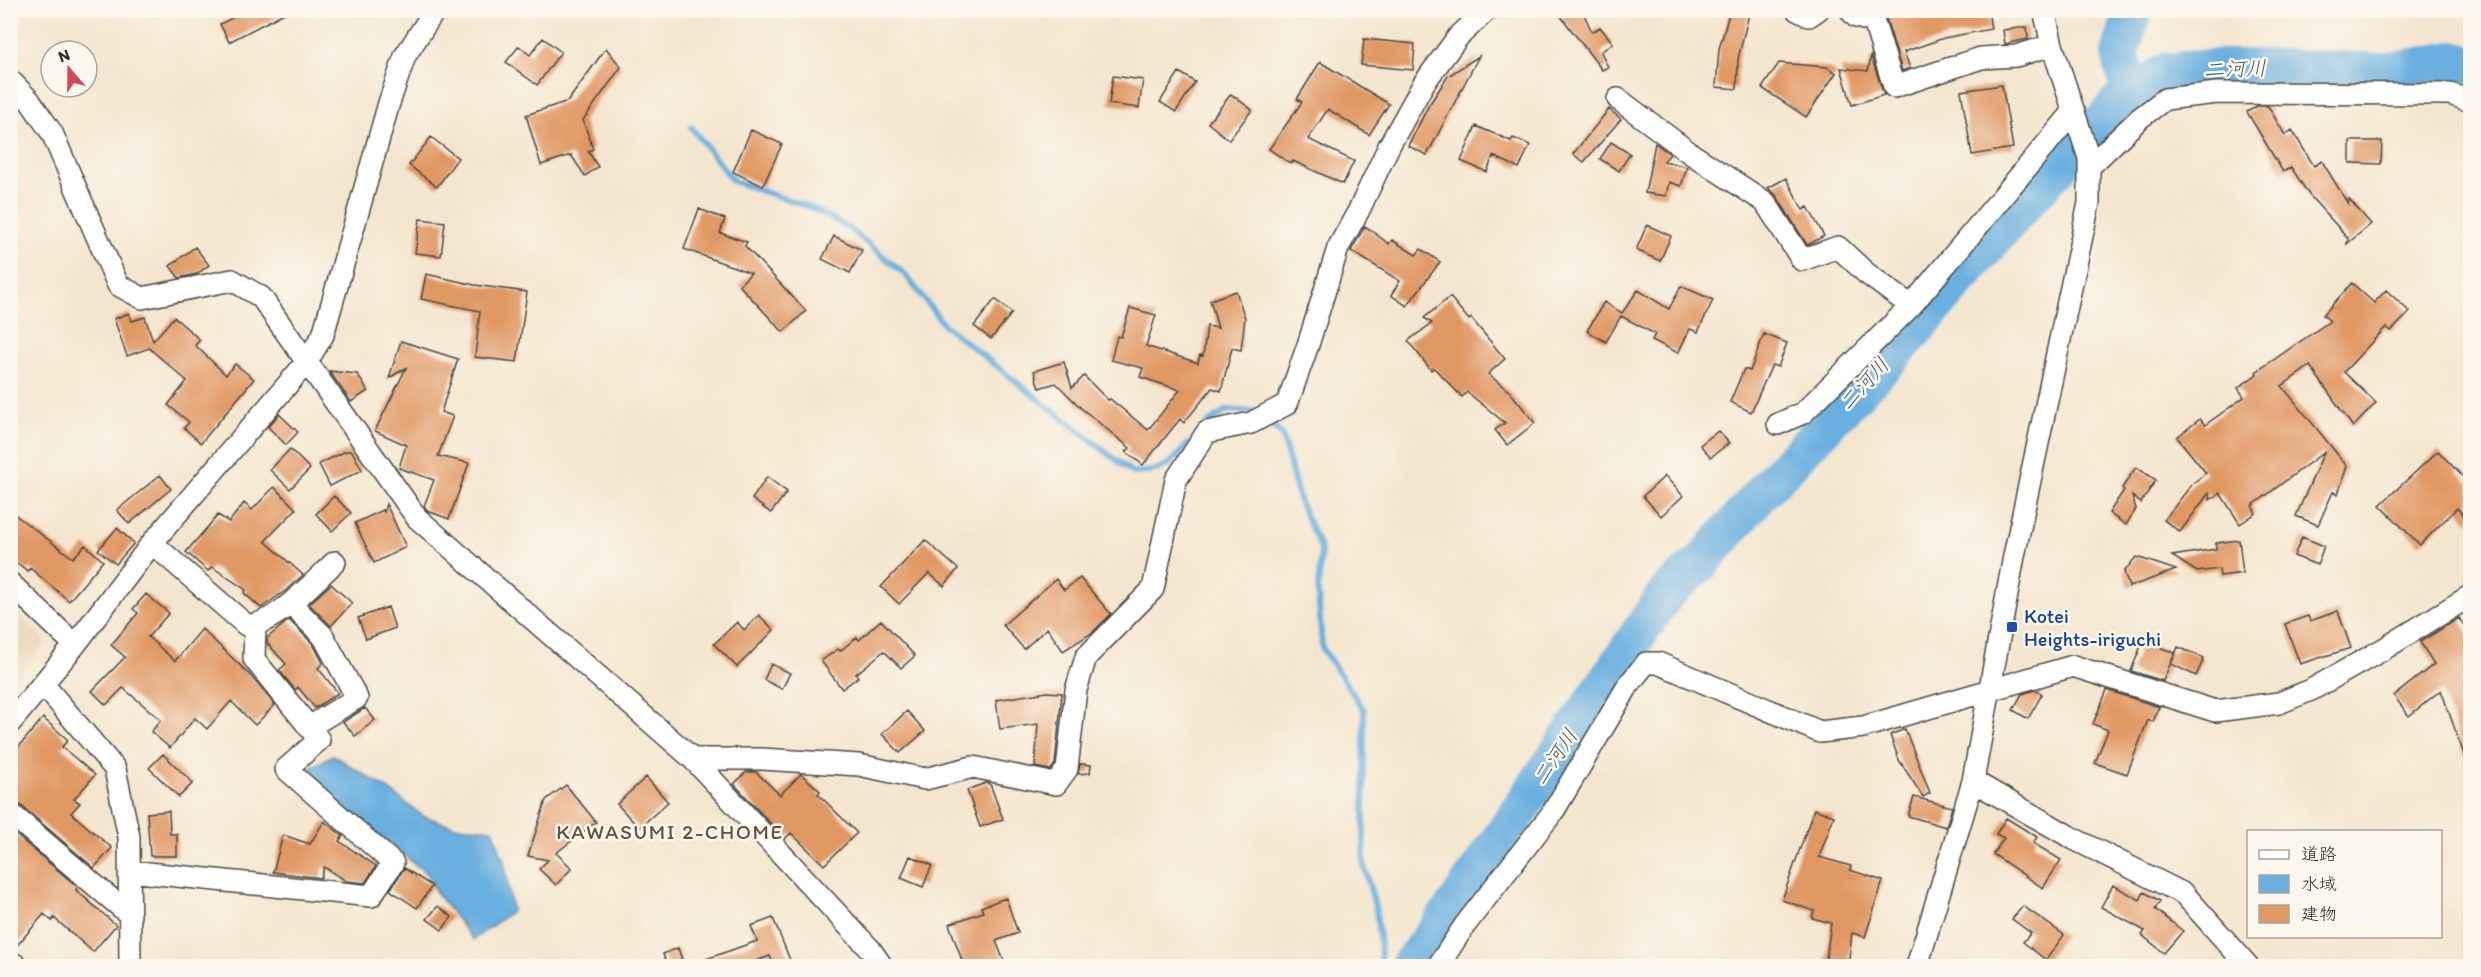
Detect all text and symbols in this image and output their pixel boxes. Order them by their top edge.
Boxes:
north arrow [39,39,99,99]
text: N [56,45,72,66]
water label: 二河川 [2203,55,2267,82]
water label: 二河川 [1833,352,1894,415]
place label: Kotei Heights-iriguchi [2024,604,2161,651]
marker: Kotei Heights-iriguchi [2005,620,2019,634]
water label: 二河川 [1527,724,1583,790]
district label: KAWASUMI 2-CHOME [556,819,784,844]
legend [2247,830,2442,938]
text: 道路 [2301,843,2337,865]
text: 水域 [2301,873,2337,895]
text: 建物 [2301,903,2337,925]

